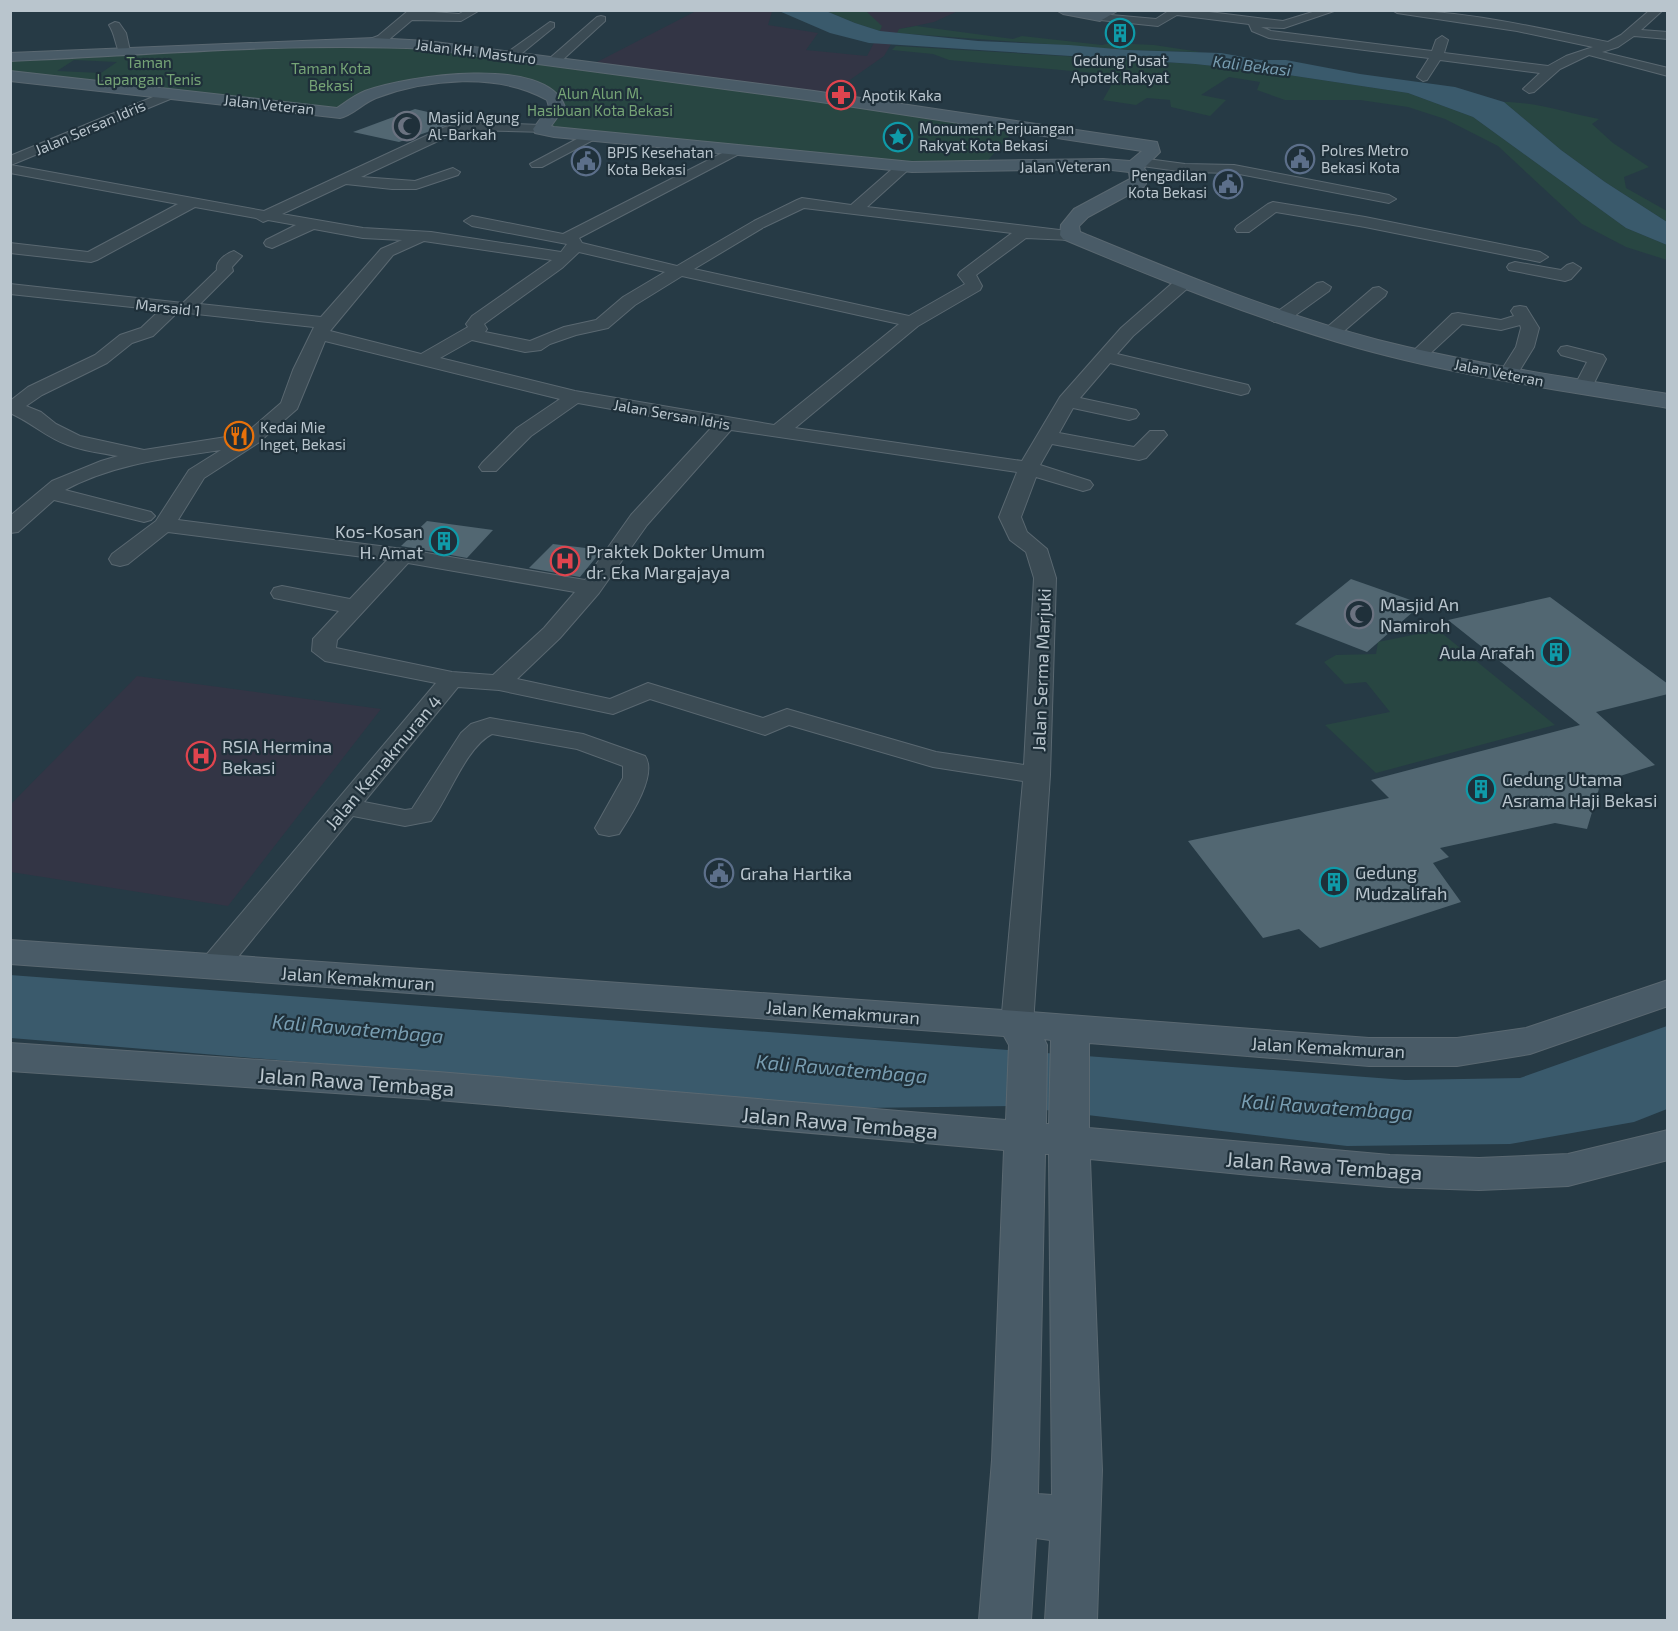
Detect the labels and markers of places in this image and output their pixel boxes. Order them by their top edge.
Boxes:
building icon: Gedung Pusat Apotek Rakyat [1104,17,1136,49]
place label: Gedung Pusat Apotek Rakyat [1071,51,1169,86]
pharmacy icon: Apotik Kaka [825,79,857,111]
place label: Apotik Kaka [862,86,942,104]
place label: Masjid Agung Al-Barkah [428,108,520,143]
mosque icon: Masjid Agung Al-Barkah [391,110,423,142]
place label: Monument Perjuangan Rakyat Kota Bekasi [919,119,1074,154]
place icon: Monument Perjuangan Rakyat Kota Bekasi [882,121,914,153]
place label: Polres Metro Bekasi Kota [1321,141,1409,176]
place label: BPJS Kesehatan Kota Bekasi [607,143,713,178]
public building icon: Polres Metro Bekasi Kota [1284,143,1316,175]
public building icon: BPJS Kesehatan Kota Bekasi [570,145,602,177]
place label: Pengadilan Kota Bekasi [1128,166,1207,201]
public building icon: Pengadilan Kota Bekasi [1212,168,1244,200]
place label: Kedai Mie Inget, Bekasi [260,418,346,453]
restaurant icon: Kedai Mie Inget, Bekasi [223,420,255,452]
place label: Kos-Kosan H. Amat [335,520,423,563]
building icon: Kos-Kosan H. Amat [428,525,460,557]
place label: Praktek Dokter Umum dr. Eka Margajaya [586,540,765,583]
hospital icon: Praktek Dokter Umum dr. Eka Margajaya [549,545,581,577]
place label: Masjid An Namiroh [1380,593,1459,636]
mosque icon: Masjid An Namiroh [1343,598,1375,630]
building icon: Aula Arafah [1540,636,1572,668]
place label: Aula Arafah [1439,641,1535,663]
place label: RSIA Hermina Bekasi [222,735,332,778]
hospital icon: RSIA Hermina Bekasi [185,740,217,772]
place label: Gedung Utama Asrama Haji Bekasi [1502,768,1657,811]
building icon: Gedung Utama Asrama Haji Bekasi [1465,773,1497,805]
public building icon: Graha Hartika [703,857,735,889]
place label: Gedung Mudzalifah [1355,861,1447,904]
place label: Graha Hartika [740,862,852,884]
building icon: Gedung Mudzalifah [1318,866,1350,898]

